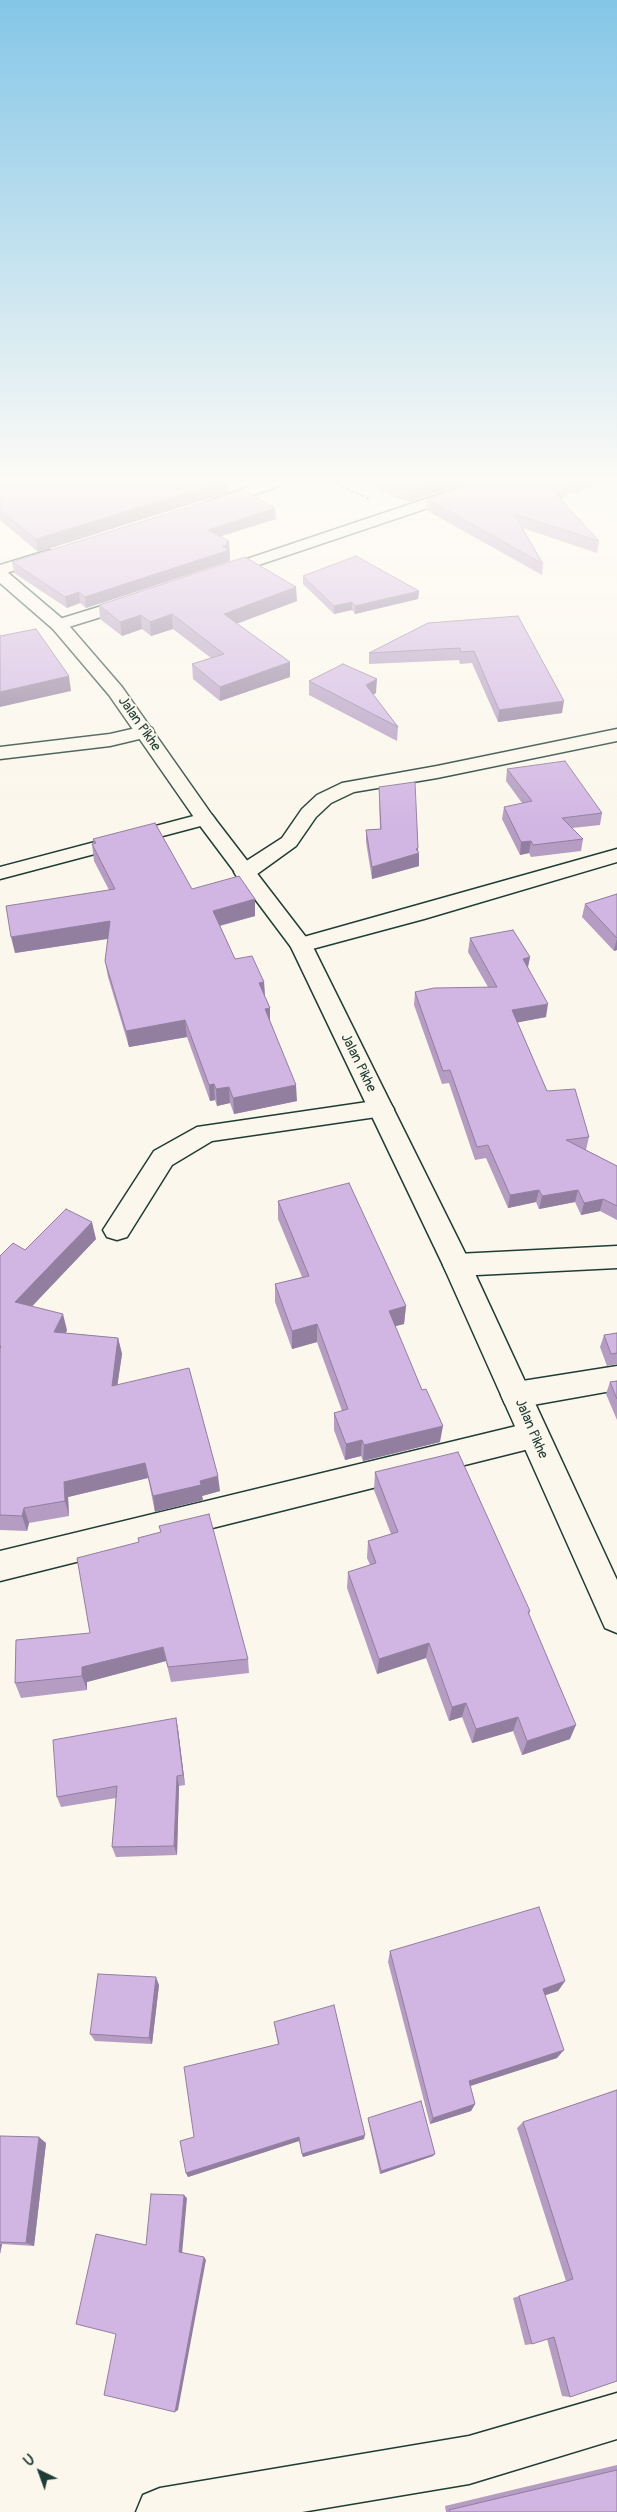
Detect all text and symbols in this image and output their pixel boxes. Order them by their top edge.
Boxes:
street label: Jalan Pikhe [114,693,164,755]
street label: Jalan Pikhe [337,1031,379,1095]
street label: Jalan Pikhe [511,1397,551,1461]
north arrow [15,2447,65,2497]
text: U [20,2451,39,2470]

